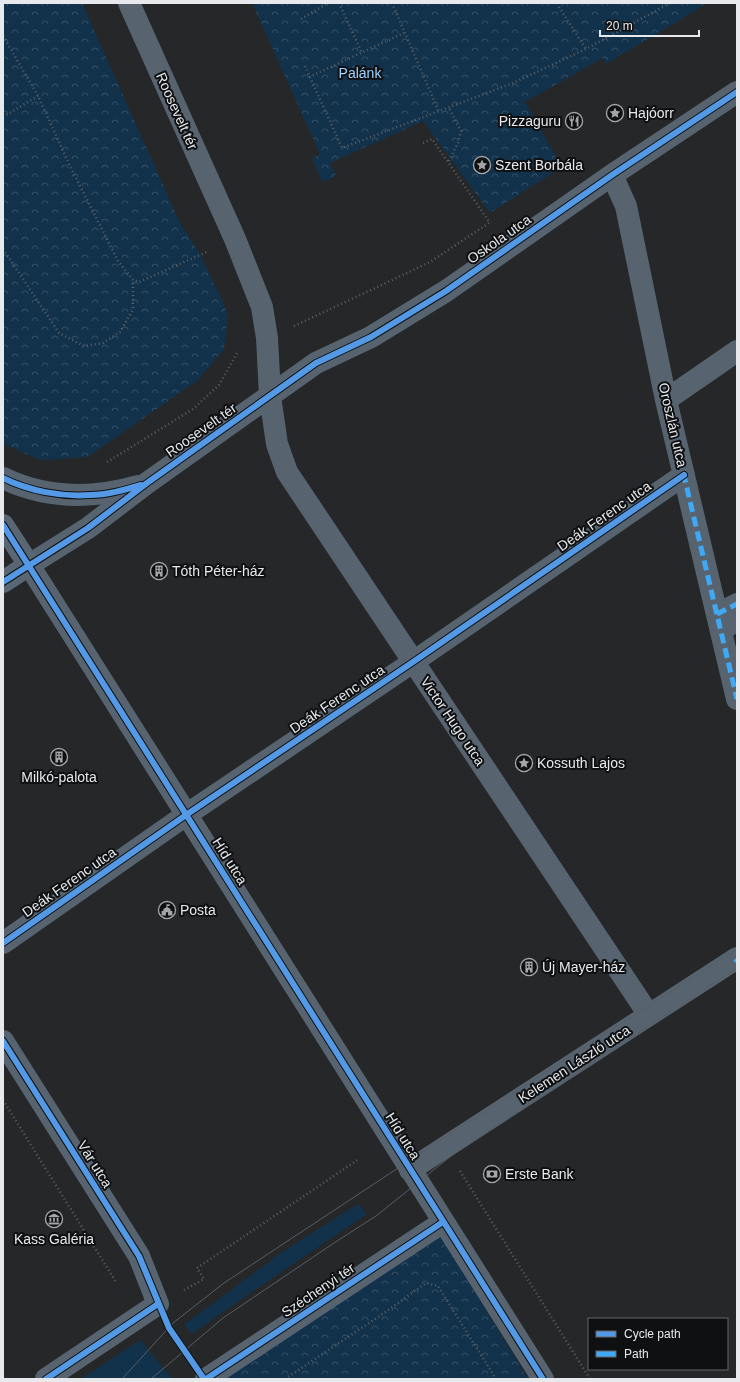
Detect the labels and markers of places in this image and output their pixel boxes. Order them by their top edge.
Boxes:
place icon: Hajóorr [605,103,625,123]
place label: Hajóorr [628,105,674,121]
restaurant icon: Pizzaguru [564,111,584,131]
place label: Pizzaguru [499,113,561,129]
place icon: Szent Borbála [472,155,492,175]
place label: Szent Borbála [495,157,583,173]
building icon: Tóth Péter-ház [149,561,169,581]
place label: Tóth Péter-ház [172,563,265,579]
building icon: Milkó-palota [49,747,69,767]
place icon: Kossuth Lajos [514,753,534,773]
place label: Kossuth Lajos [537,755,625,771]
place label: Milkó-palota [21,769,97,785]
public building icon: Posta [157,900,177,920]
place label: Posta [180,902,216,918]
building icon: Új Mayer-ház [519,957,539,977]
place label: Új Mayer-ház [542,959,625,975]
bank icon: Erste Bank [482,1164,502,1184]
place label: Erste Bank [505,1166,574,1182]
museum icon: Kass Galéria [44,1209,64,1229]
place label: Kass Galéria [14,1231,94,1247]

